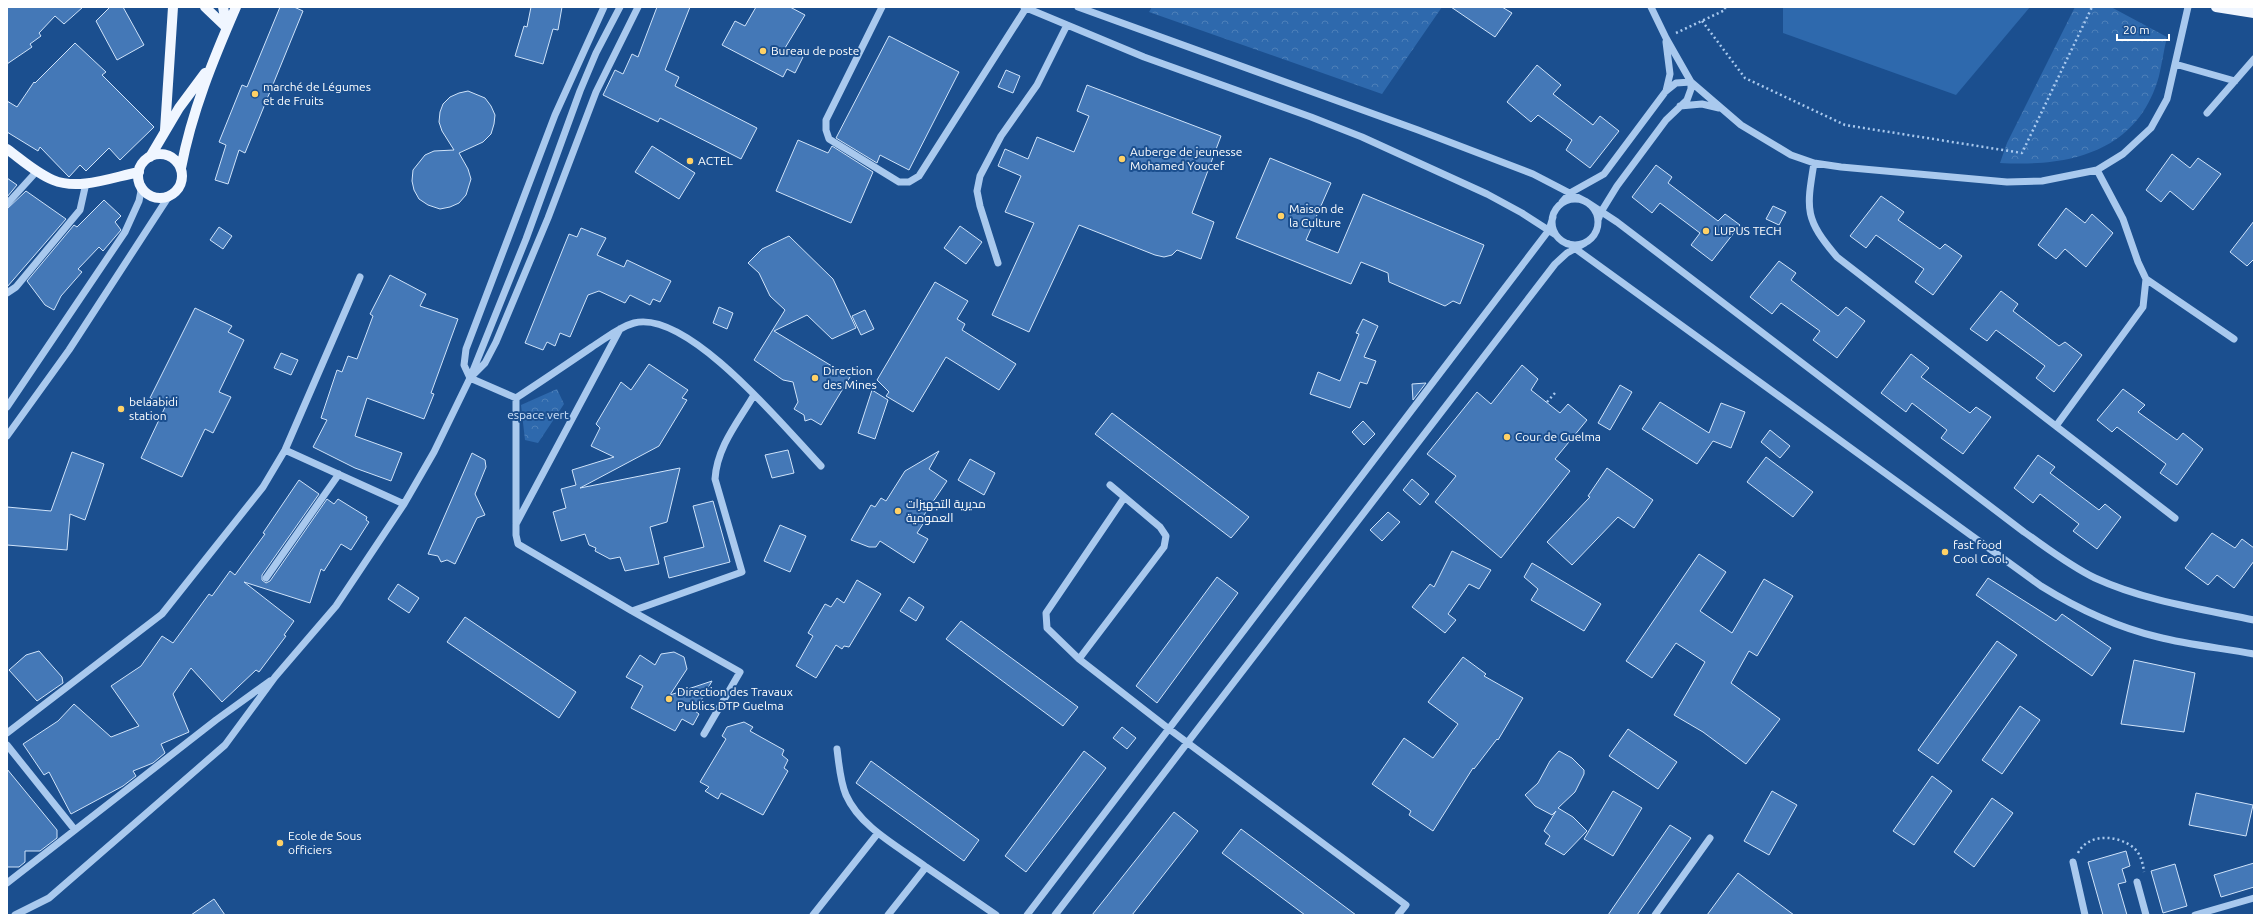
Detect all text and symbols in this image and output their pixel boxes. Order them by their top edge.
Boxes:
scale bar [2117,16,2169,42]
text: 20 m [2123,23,2150,36]
place label: Bureau de poste [771,44,859,57]
marker: Bureau de poste [758,46,768,56]
place label: marché de Légumes et de Fruits [263,80,371,107]
marker: marché de Légumes et de Fruits [250,89,260,99]
place label: Auberge de jeunesse Mohamed Youcef [1130,145,1242,172]
place label: ACTEL [698,154,733,167]
marker: Auberge de jeunesse Mohamed Youcef [1117,154,1127,164]
marker: ACTEL [685,156,695,166]
place label: Maison de la Culture [1289,202,1344,229]
marker: Maison de la Culture [1276,211,1286,221]
place label: LUPUS TECH [1714,224,1782,237]
marker: LUPUS TECH [1701,226,1711,236]
place label: Direction des Mines [823,364,877,391]
marker: Direction des Mines [810,373,820,383]
place label: belaabidi station [129,395,178,422]
marker: belaabidi station [116,404,126,414]
park label: espace vert [507,408,569,421]
place label: Cour de Guelma [1515,430,1601,443]
marker: Cour de Guelma [1502,432,1512,442]
place label: مديرية التجهيزات العمومية [906,497,986,525]
marker: مديرية التجهيزات العمومية [893,506,903,516]
place label: fast food Cool Cool. [1953,538,2008,565]
marker: fast food Cool Cool. [1940,547,1950,557]
place label: Direction des Travaux Publics DTP Guelma [677,685,793,712]
marker: Direction des Travaux Publics DTP Guelma [664,694,674,704]
place label: Ecole de Sous officiers [288,829,362,856]
marker: Ecole de Sous officiers [275,838,285,848]

